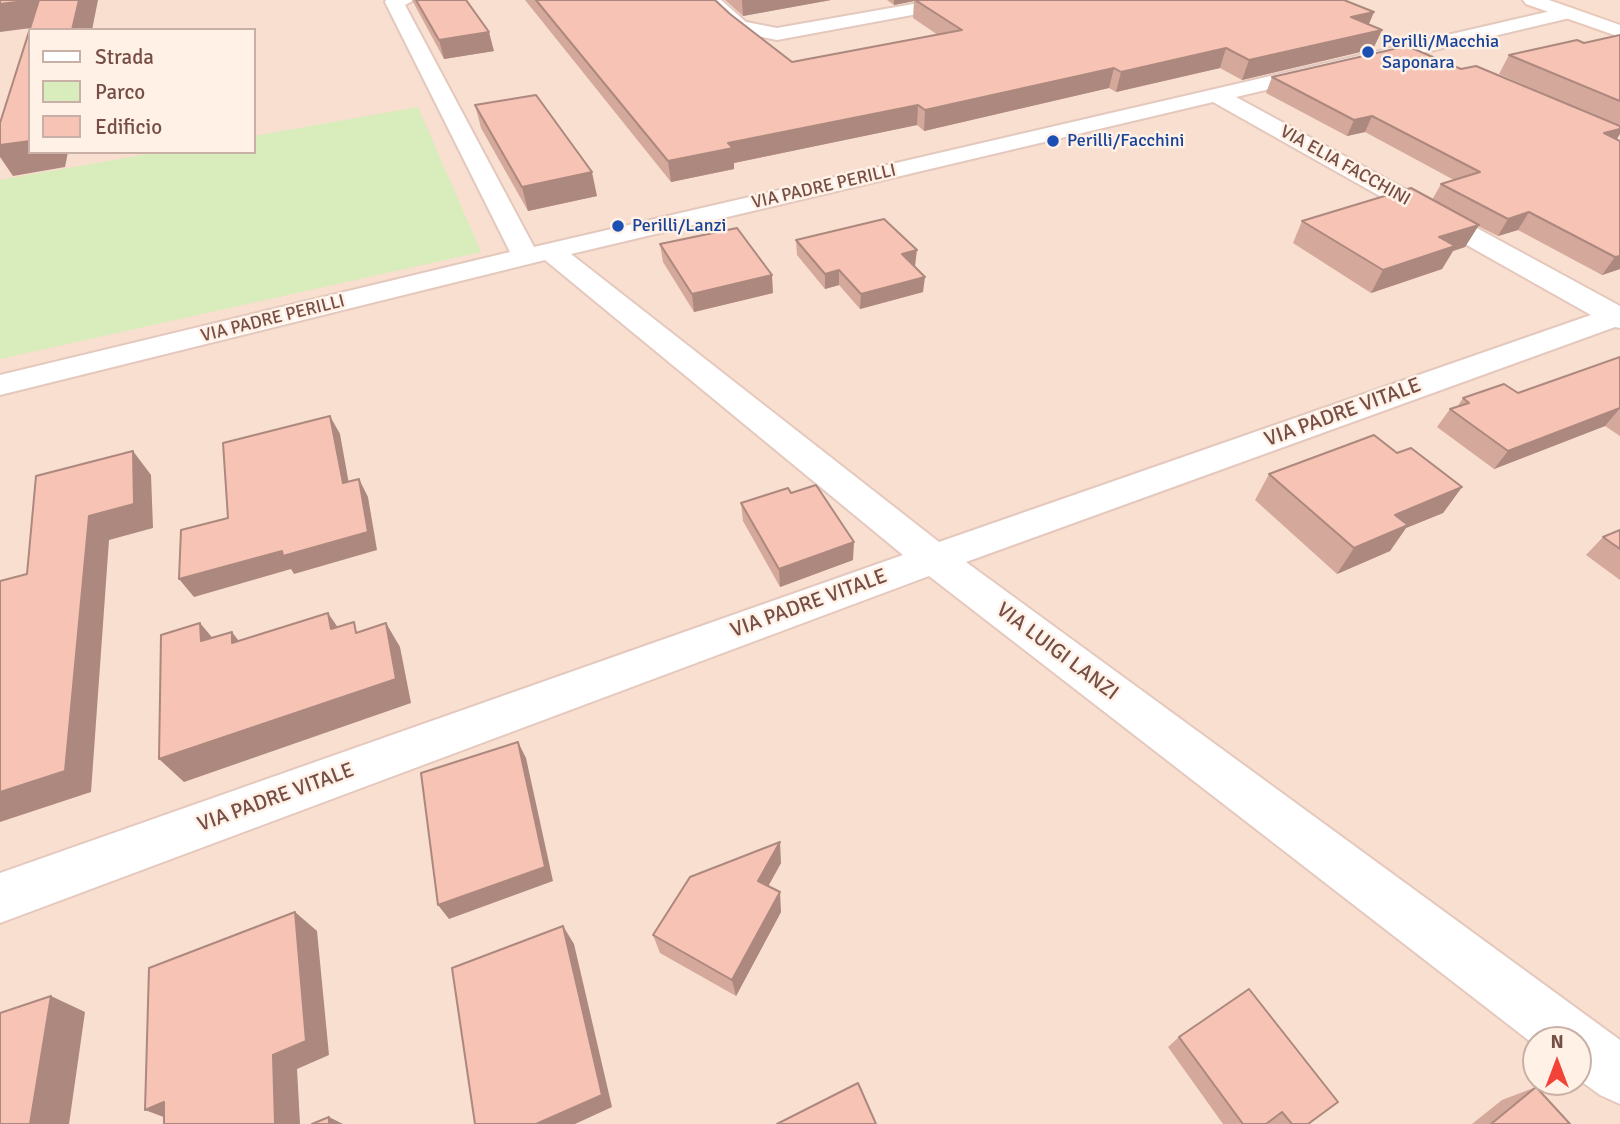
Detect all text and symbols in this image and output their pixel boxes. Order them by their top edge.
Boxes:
legend [28,28,256,154]
place label: Perilli/Macchia Saponara [1382,31,1499,74]
text: Strada [95,44,154,70]
marker: Perilli/Macchia Saponara [1360,44,1376,60]
text: Parco [95,79,145,105]
text: Edificio [95,114,162,140]
street label: VIA ELIA FACCHINI [1276,121,1414,211]
place label: Perilli/Facchini [1067,130,1184,152]
marker: Perilli/Facchini [1045,133,1061,149]
street label: VIA PADRE PERILLI [750,160,898,214]
place label: Perilli/Lanzi [632,215,726,237]
marker: Perilli/Lanzi [610,218,626,234]
street label: VIA PADRE PERILLI [199,291,347,347]
street label: VIA PADRE VITALE [1261,373,1425,453]
street label: VIA PADRE VITALE [727,564,891,644]
street label: VIA LUIGI LANZI [991,598,1123,706]
street label: VIA PADRE VITALE [194,758,358,838]
north arrow [1522,1026,1592,1096]
text: N [1550,1030,1564,1054]

